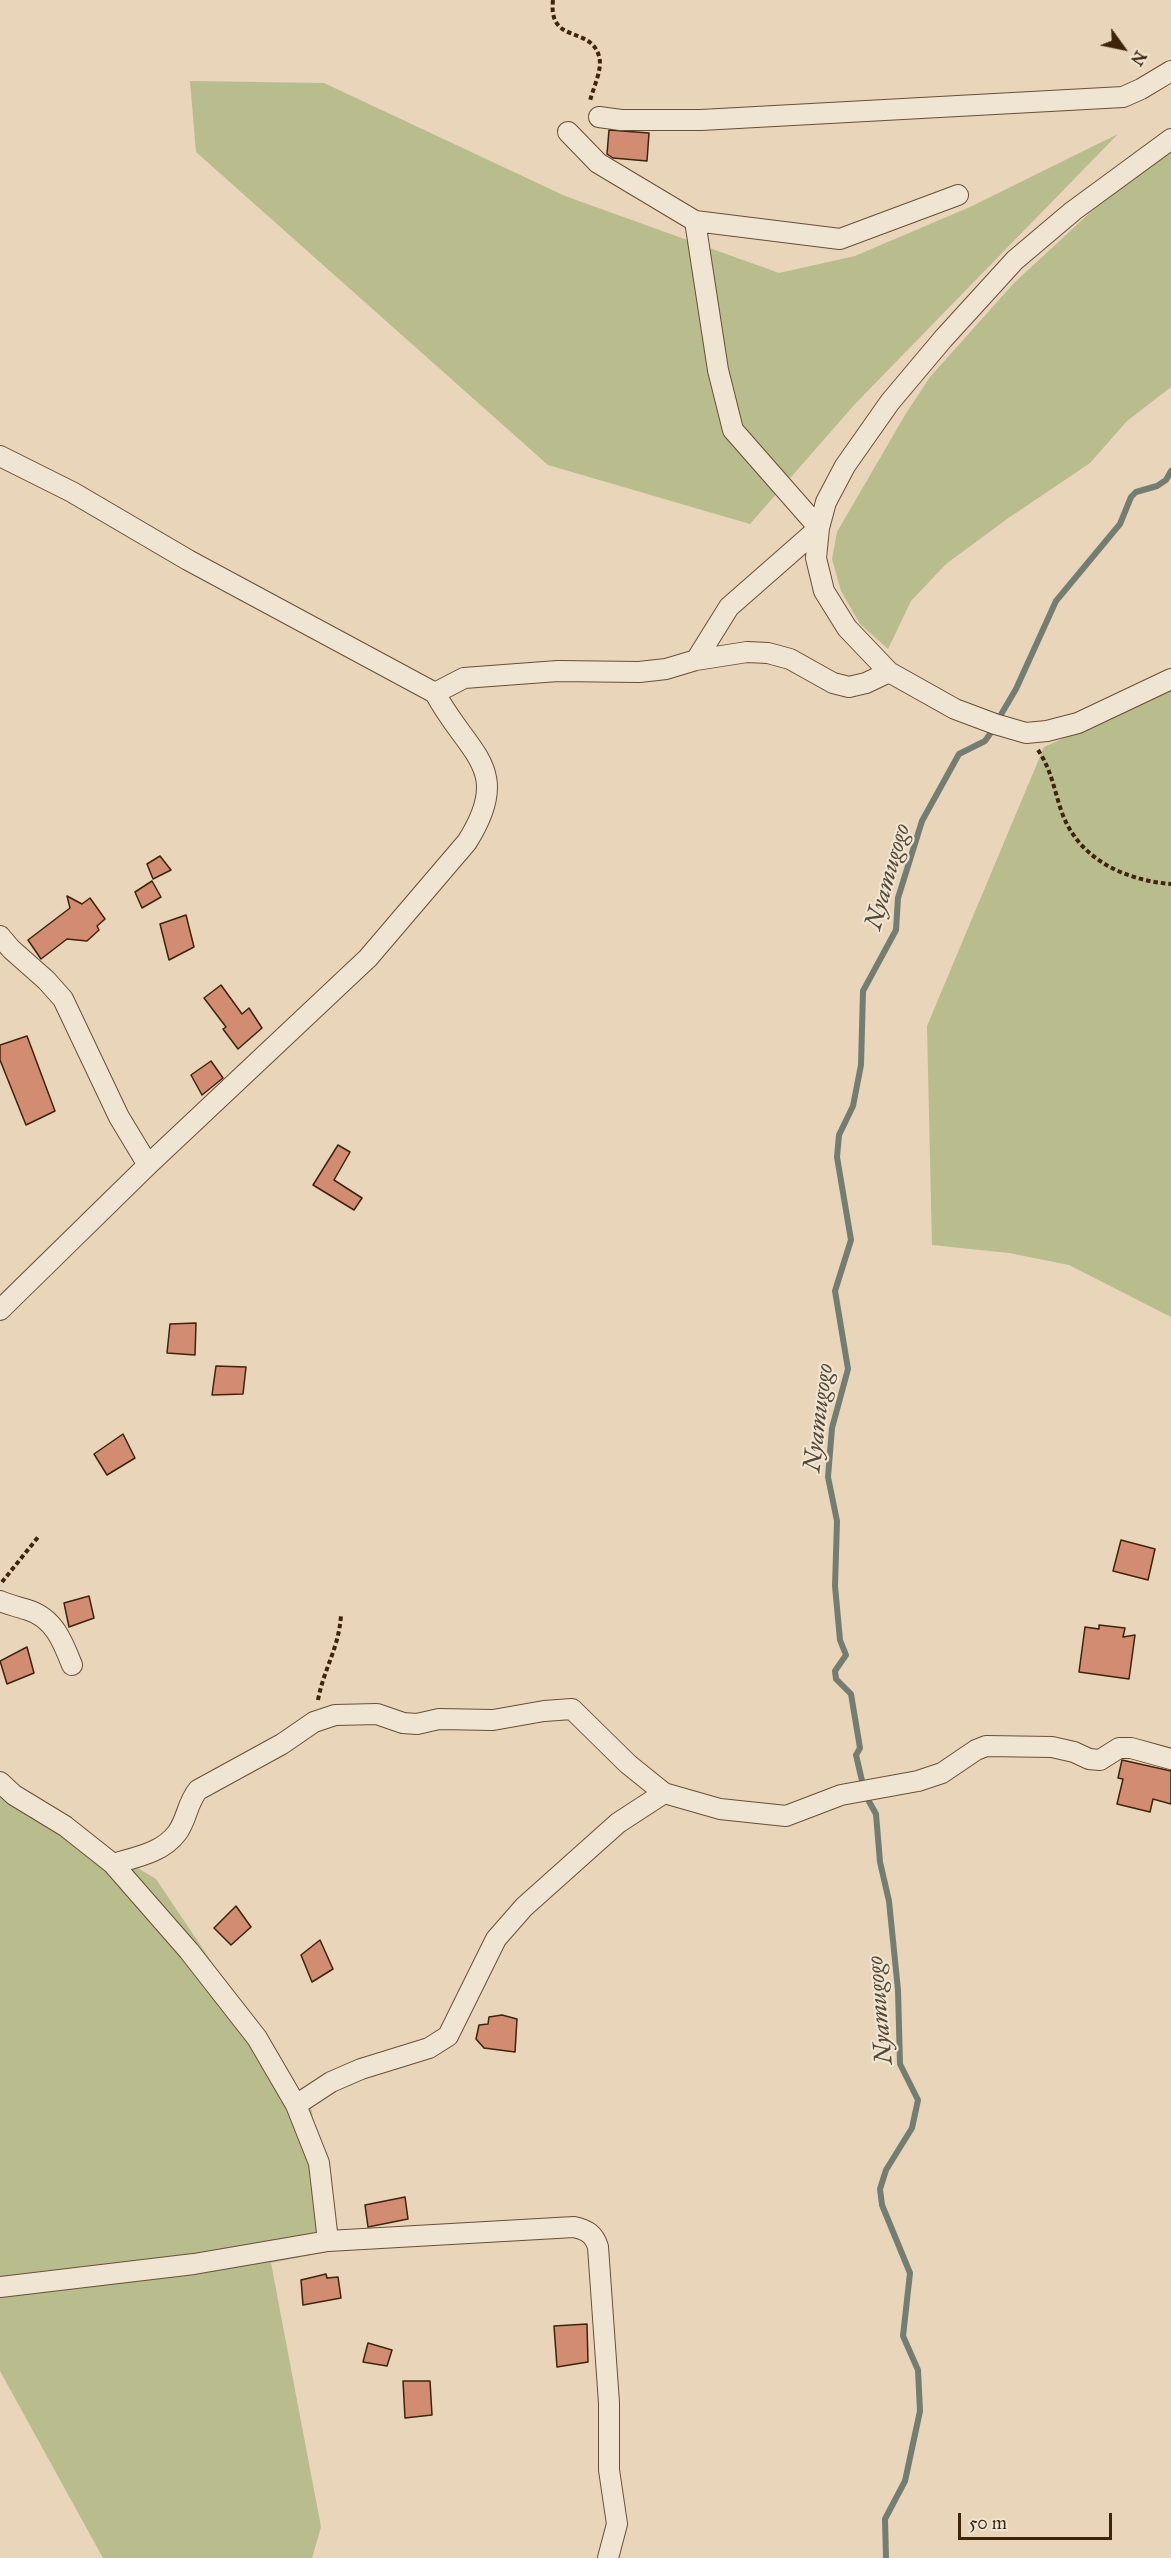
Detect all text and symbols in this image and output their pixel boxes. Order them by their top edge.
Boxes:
north arrow [1093,18,1153,78]
text: N [1127,47,1150,69]
water label: Nyamugogo [860,821,918,933]
water label: Nyamugogo [799,1362,841,1474]
water label: Nyamugogo [862,1954,900,2066]
scale bar [961,2501,1116,2539]
text: 50 m [969,2512,1007,2534]

